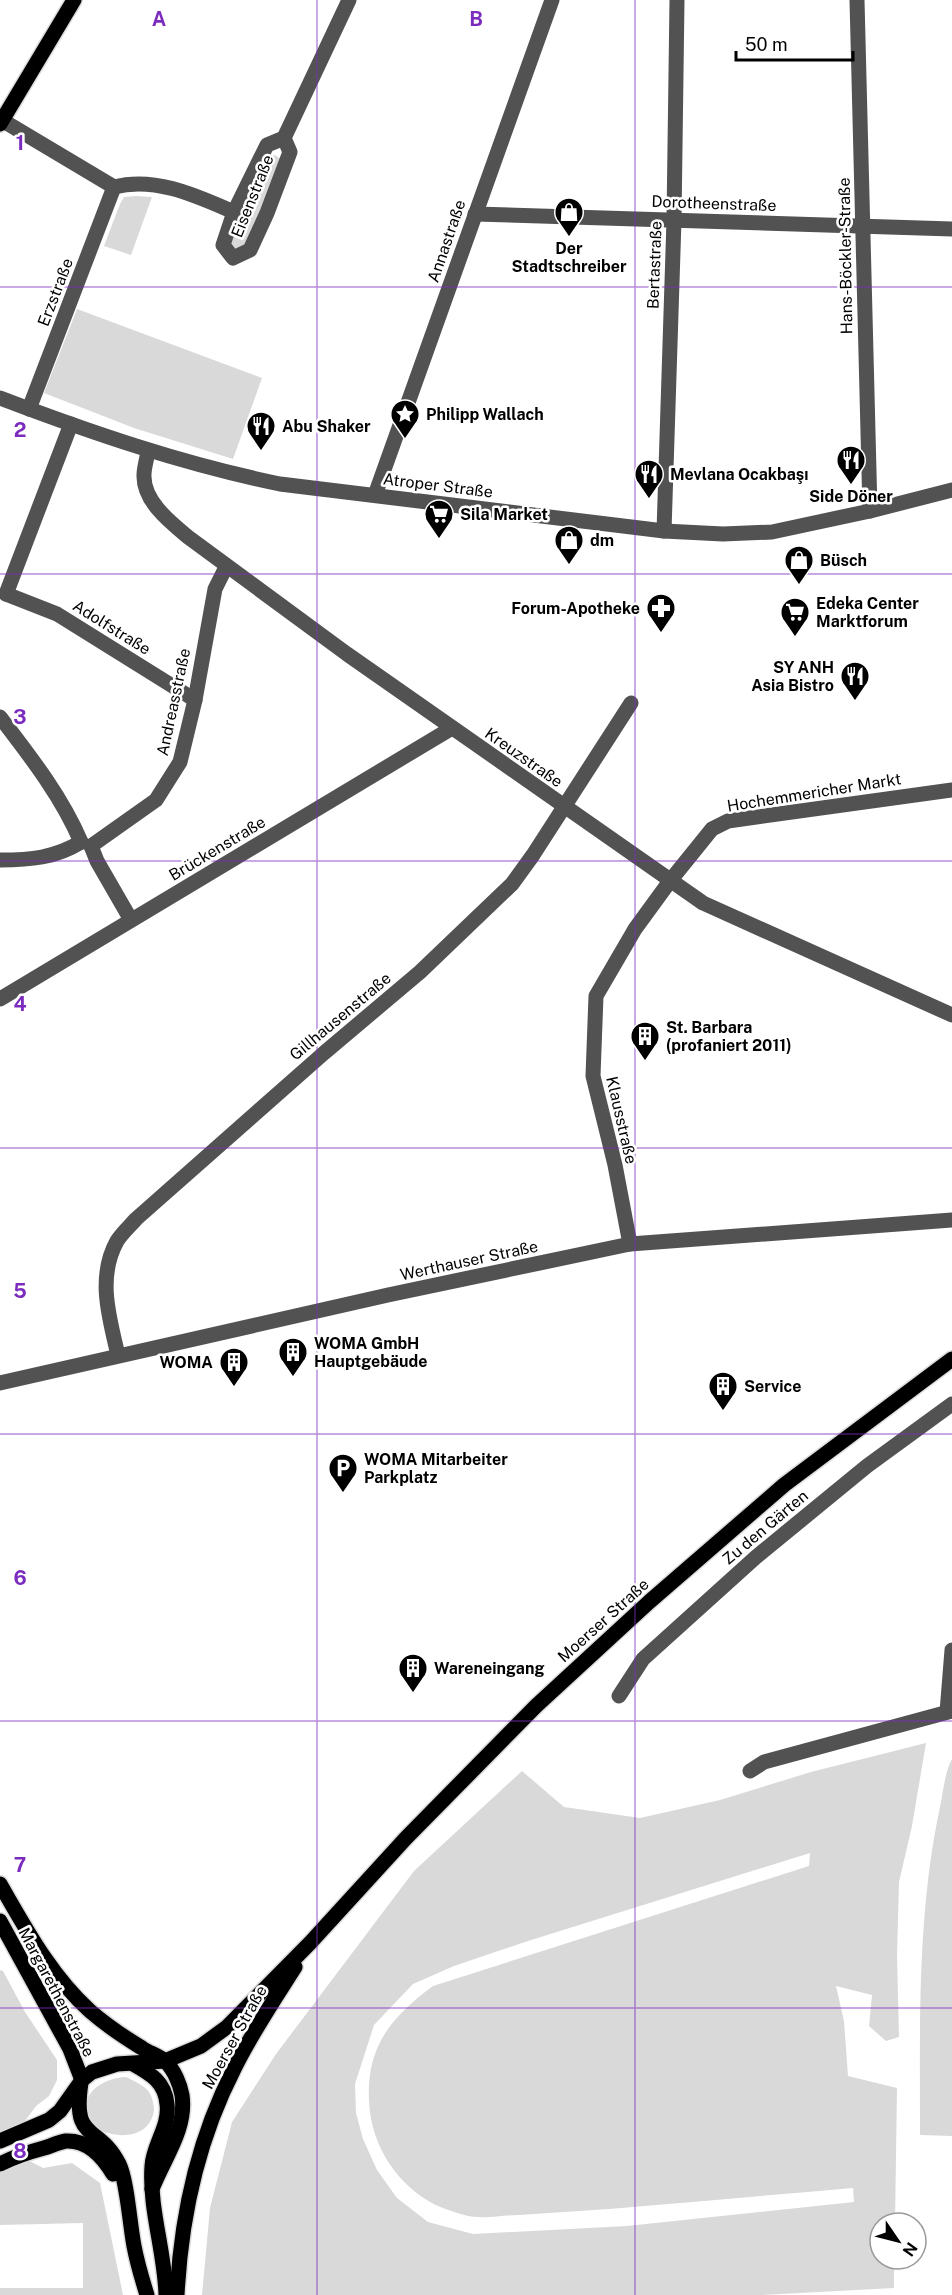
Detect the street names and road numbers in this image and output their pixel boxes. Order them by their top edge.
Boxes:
street label: Eisenstraße [227,152,278,240]
street label: Hans-Böckler-Straße [835,177,856,335]
street label: Dorotheenstraße [651,192,777,215]
street label: Annastraße [423,197,469,285]
street label: Bertastraße [643,221,666,309]
street label: Erzstraße [34,256,77,329]
street label: Atroper Straße [382,469,494,502]
street label: Adolfstraße [69,596,154,659]
street label: Andreasstraße [153,647,194,758]
street label: Kreuzstraße [481,724,566,791]
street label: Hochemmericher Markt [726,769,903,816]
street label: Brückenstraße [166,812,269,885]
street label: Gillhausenstraße [286,969,395,1064]
street label: Klausstraße [602,1074,641,1166]
street label: Werthauser Straße [398,1237,540,1284]
street label: Zu den Gärten [719,1486,812,1569]
street label: Moerser Straße [554,1575,653,1666]
street label: Margarethenstraße [14,1924,99,2060]
street label: Moerser Straße [198,1982,271,2092]

